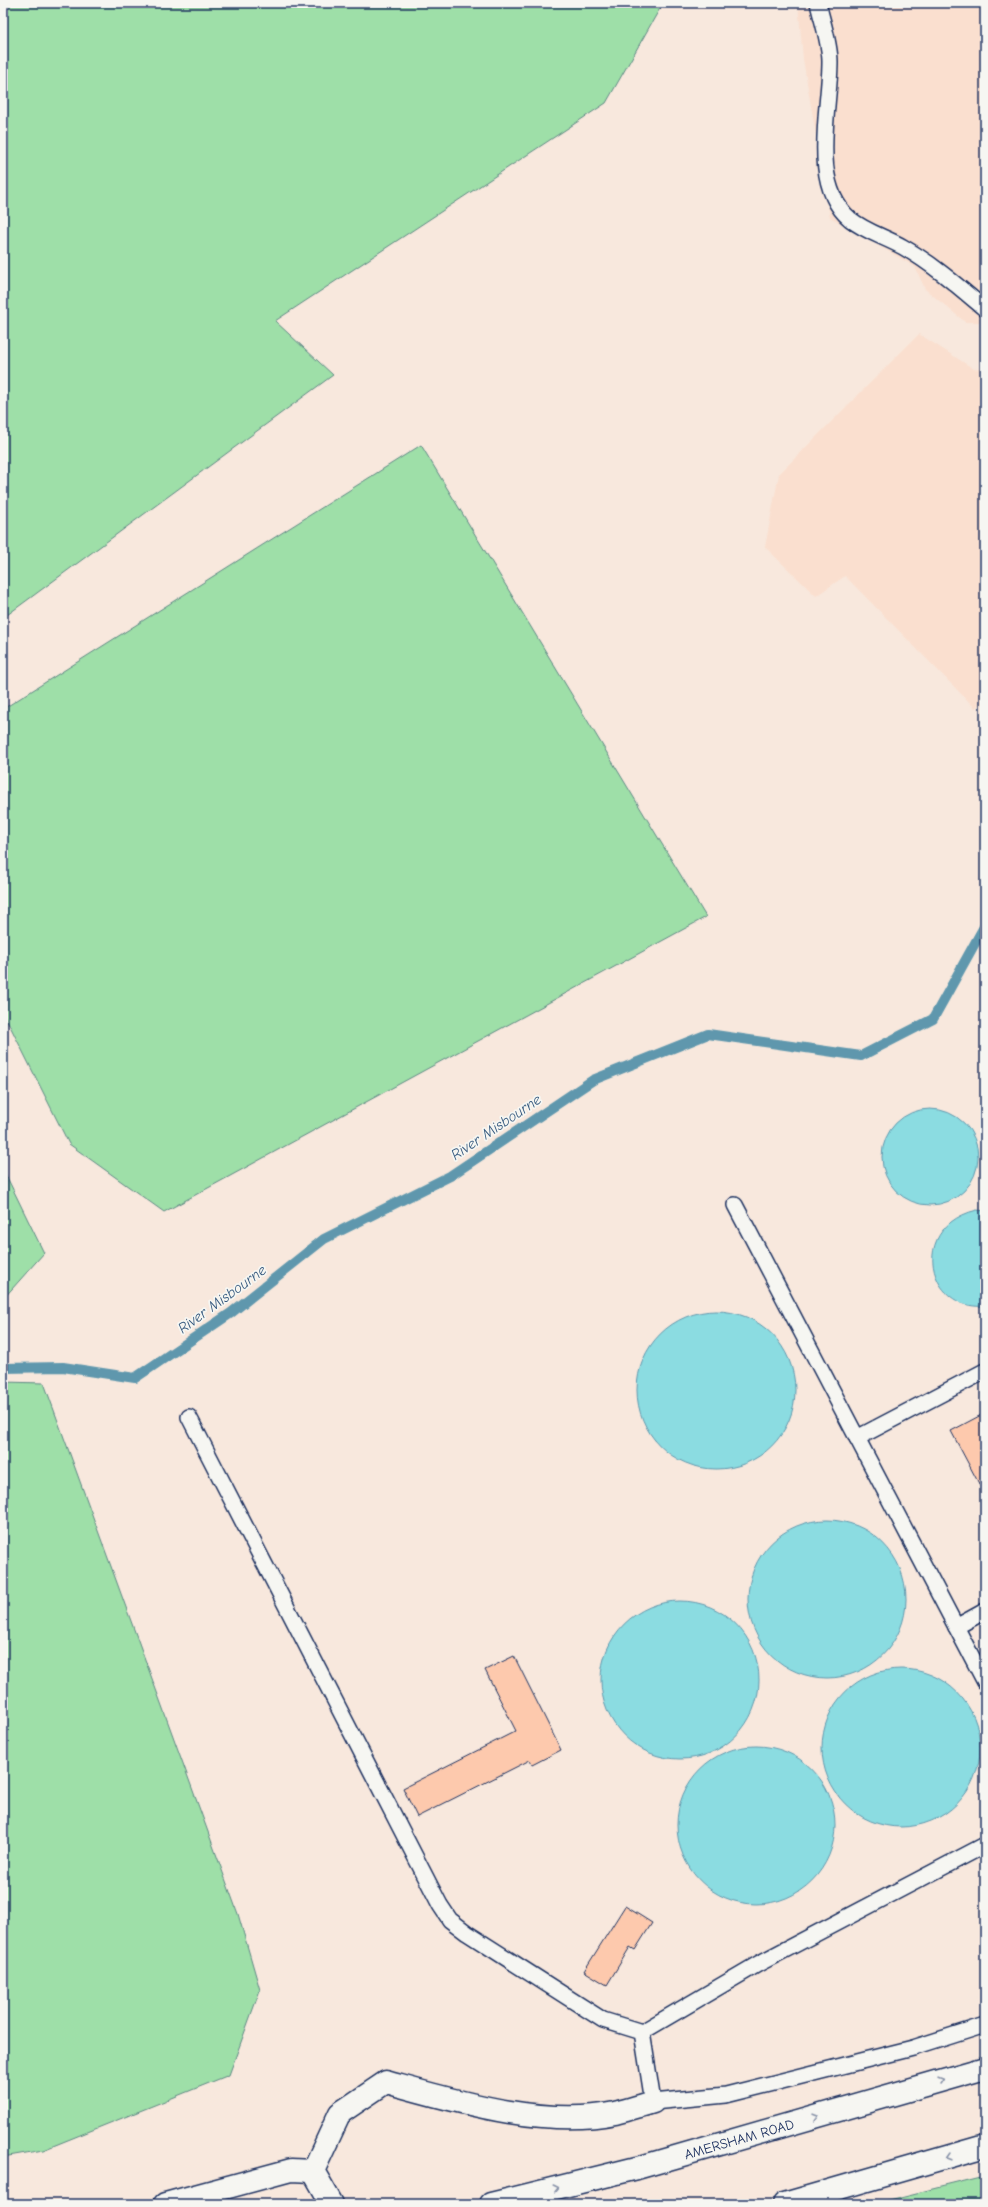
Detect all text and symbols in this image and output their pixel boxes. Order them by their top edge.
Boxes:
water label: River Misbourne [447,1090,545,1164]
water label: River Misbourne [174,1261,270,1337]
one-way arrow [938,2077,945,2086]
one-way arrow [813,2113,820,2122]
street label: AMERSHAM ROAD [682,2116,796,2163]
one-way arrow [944,2152,951,2161]
one-way arrow [553,2185,559,2193]

